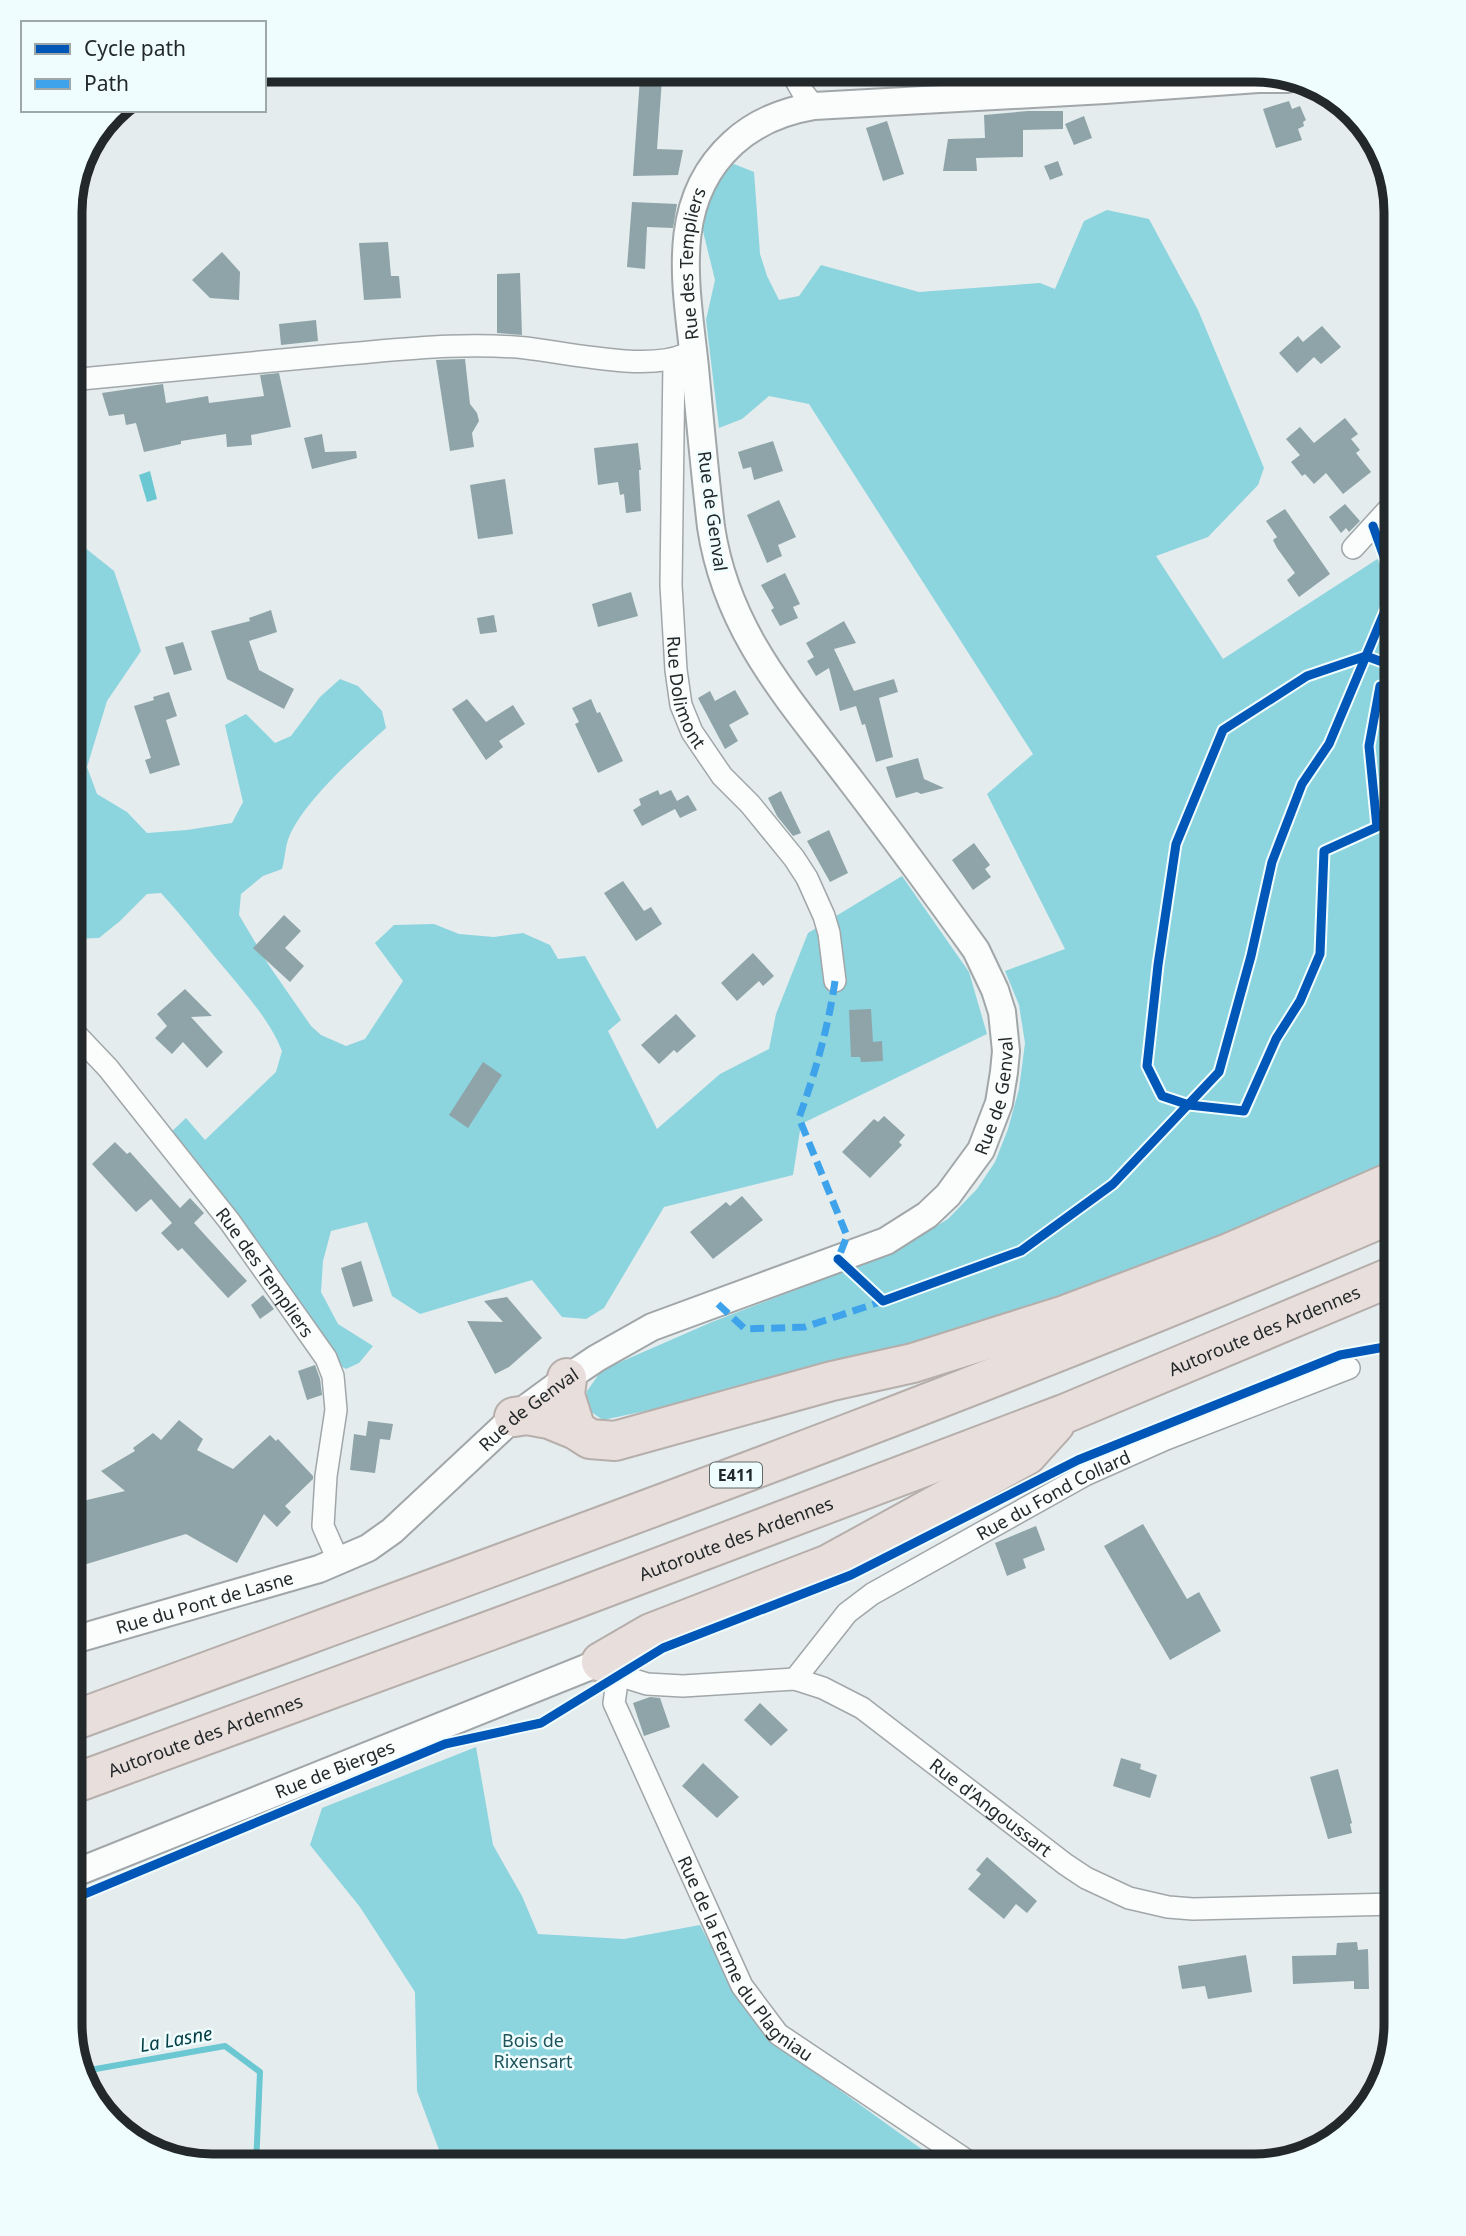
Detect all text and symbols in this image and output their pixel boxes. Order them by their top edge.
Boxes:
legend [21,21,266,112]
text: Cycle path [84,34,186,62]
text: Path [84,69,129,97]
street label: Rue des Templiers [674,183,711,341]
street label: Rue de Genval [693,449,733,573]
street label: Rue Dolimont [662,635,712,753]
street label: Rue de Genval [968,1036,1018,1158]
street label: Rue des Templiers [211,1202,320,1342]
street label: Autoroute des Ardennes [1165,1279,1364,1381]
street label: Rue de Genval [473,1362,583,1456]
street label: Rue du Fond Collard [972,1444,1134,1545]
road number: E411 [710,1462,762,1488]
street label: Autoroute des Ardennes [635,1491,836,1586]
street label: Rue du Pont de Lasne [113,1565,296,1639]
street label: Autoroute des Ardennes [104,1688,306,1782]
street label: Rue de Bierges [271,1734,398,1804]
street label: Rue d'Angoussart [925,1753,1057,1862]
street label: Rue de la Ferme du Plagniau [673,1852,818,2066]
water label: La Lasne [138,2020,214,2058]
park label: Bois de Rixensart [494,2028,573,2073]

